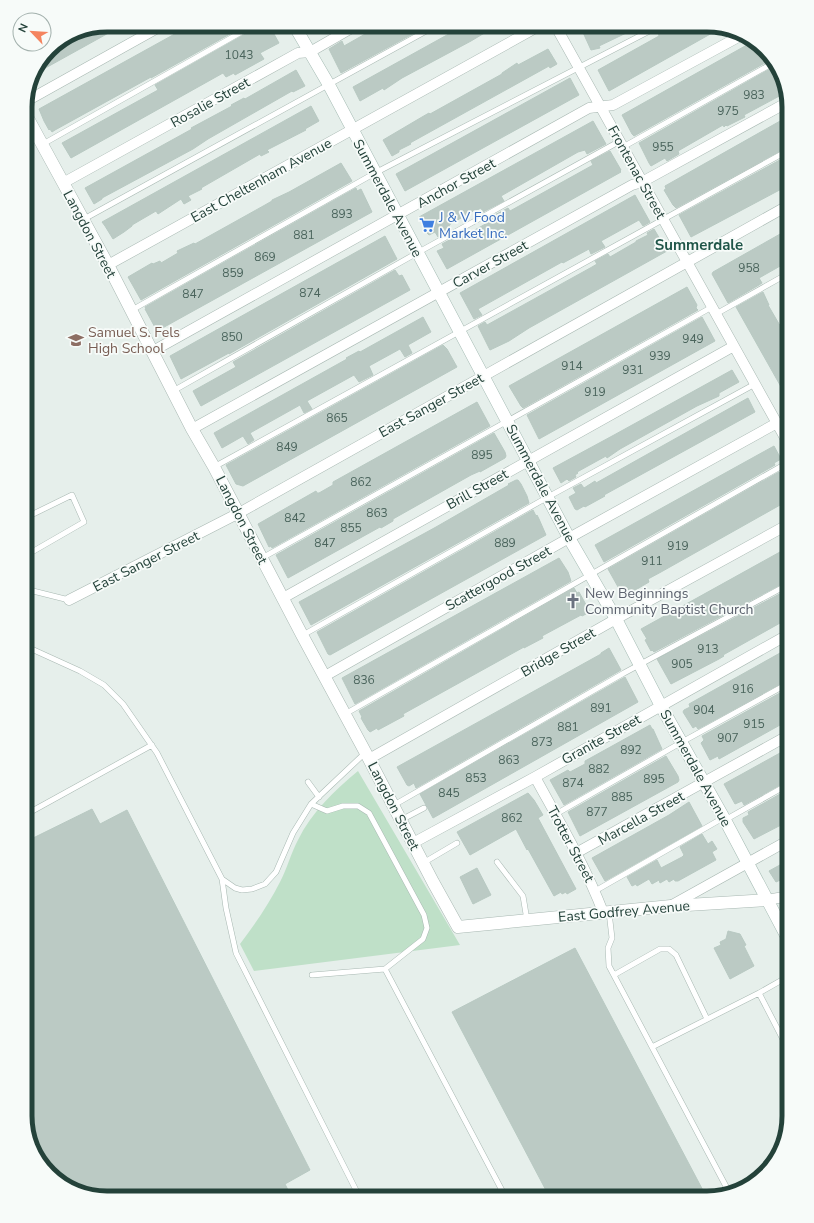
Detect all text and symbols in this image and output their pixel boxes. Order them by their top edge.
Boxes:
north arrow [12,12,52,52]
text: N [15,21,32,35]
house number: 1043 [225,47,253,63]
street label: Rosalie Street [167,73,253,132]
house number: 983 [743,87,765,103]
house number: 975 [717,103,739,119]
street label: Frontenac Street [603,122,670,222]
street label: East Cheltenham Avenue [187,134,335,227]
street label: Summerdale Avenue [348,136,427,261]
house number: 955 [652,139,674,155]
street label: Anchor Street [414,154,499,213]
street label: Langdon Street [58,187,121,282]
house number: 893 [331,206,353,222]
place label: J & V Food Market Inc. [438,208,508,243]
supermarket icon: J & V Food Market Inc. [418,216,436,234]
house number: 881 [293,227,315,243]
district label: Summerdale [655,235,743,255]
street label: Carver Street [449,236,531,293]
house number: 869 [254,249,276,265]
house number: 958 [738,260,760,276]
house number: 859 [222,265,244,281]
house number: 874 [299,285,321,301]
house number: 847 [182,286,204,302]
place label: Samuel S. Fels High School [88,323,180,358]
house number: 850 [221,329,243,345]
school or university icon: Samuel S. Fels High School [67,331,85,349]
house number: 949 [682,331,704,347]
house number: 939 [649,348,671,364]
house number: 914 [561,358,583,374]
house number: 931 [622,362,644,378]
street label: East Sanger Street [375,369,487,442]
house number: 919 [584,384,606,400]
house number: 865 [326,410,348,426]
street label: Summerdale Avenue [501,421,580,546]
house number: 849 [276,439,298,455]
house number: 895 [471,447,493,463]
street label: Brill Street [443,465,512,514]
street label: Langdon Street [211,473,272,568]
house number: 862 [350,474,372,490]
house number: 863 [366,505,388,521]
house number: 842 [284,510,306,526]
house number: 855 [340,520,362,536]
street label: East Sanger Street [90,526,203,596]
house number: 847 [314,535,336,551]
house number: 889 [494,535,516,551]
house number: 919 [667,538,689,554]
street label: Scattergood Street [442,541,555,615]
house number: 911 [641,553,663,569]
place label: New Beginnings Community Baptist Church [585,584,753,619]
church icon: New Beginnings Community Baptist Church [564,592,582,610]
street label: Bridge Street [517,623,599,681]
house number: 913 [697,641,719,657]
house number: 905 [671,656,693,672]
house number: 836 [353,672,375,688]
house number: 916 [732,681,754,697]
house number: 891 [590,700,612,716]
house number: 904 [693,702,715,718]
street label: Summerdale Avenue [655,706,736,830]
street label: Granite Street [558,710,644,769]
house number: 915 [743,716,765,732]
house number: 881 [557,719,579,735]
house number: 907 [717,730,739,746]
house number: 873 [531,734,553,750]
house number: 892 [620,742,642,758]
house number: 863 [498,752,520,768]
street label: Langdon Street [363,759,424,854]
house number: 882 [588,761,610,777]
house number: 853 [465,770,487,786]
house number: 895 [643,771,665,787]
house number: 874 [562,775,584,791]
house number: 845 [438,785,460,801]
street label: Marcella Street [595,787,688,850]
house number: 885 [611,789,633,805]
street label: Trotter Street [543,803,599,886]
house number: 877 [586,804,608,820]
house number: 862 [501,810,523,826]
street label: East Godfrey Avenue [557,896,691,927]

